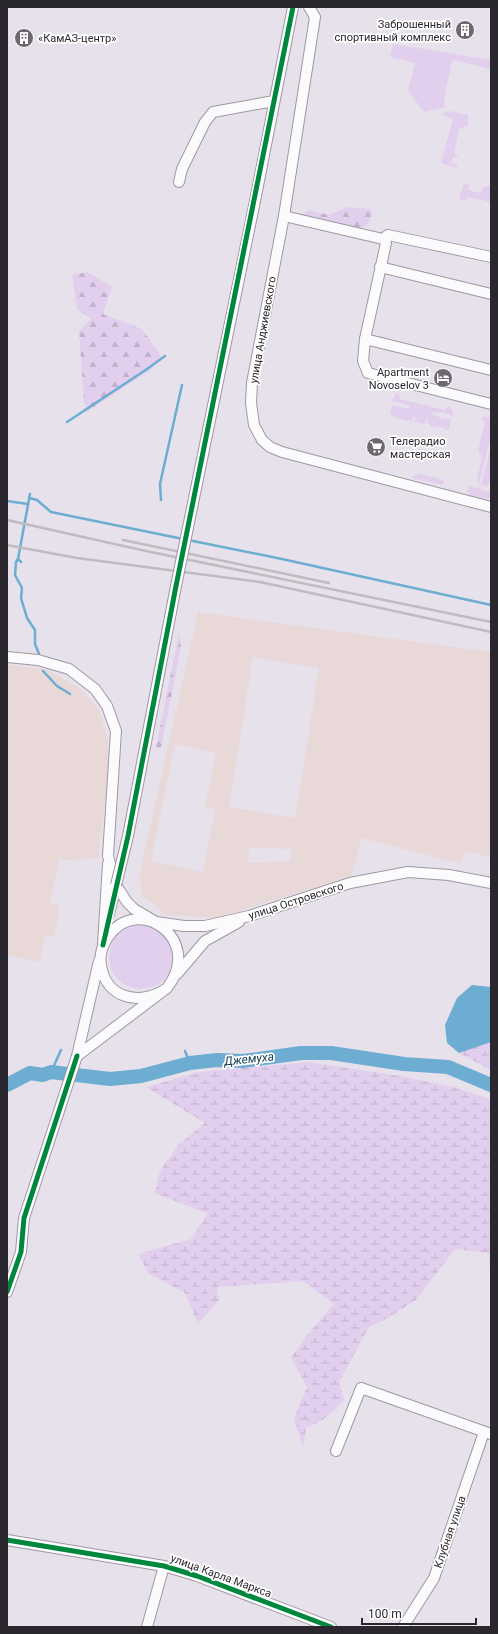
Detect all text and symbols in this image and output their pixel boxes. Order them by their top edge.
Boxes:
place label: Заброшенный спортивный комплекс [335,18,451,44]
building icon: Заброшенный спортивный комплекс [454,19,476,41]
building icon: «КамАЗ-центр» [13,27,35,49]
place label: «КамАЗ-центр» [38,32,116,45]
street label: улица Анджиевского [247,275,279,385]
place label: Apartment Novoselov 3 [369,366,429,392]
hotel icon: Apartment Novoselov 3 [432,367,454,389]
place label: Телерадио мастерская [390,435,451,461]
supermarket icon: Телерадио мастерская [365,436,387,458]
street label: улица Островского [247,880,345,922]
water label: Джемуха [222,1049,275,1069]
street label: Клубная улица [431,1494,469,1570]
street label: улица Карла Маркса [169,1552,273,1600]
scale bar [362,1600,476,1626]
text: 100 m [368,1607,402,1621]

